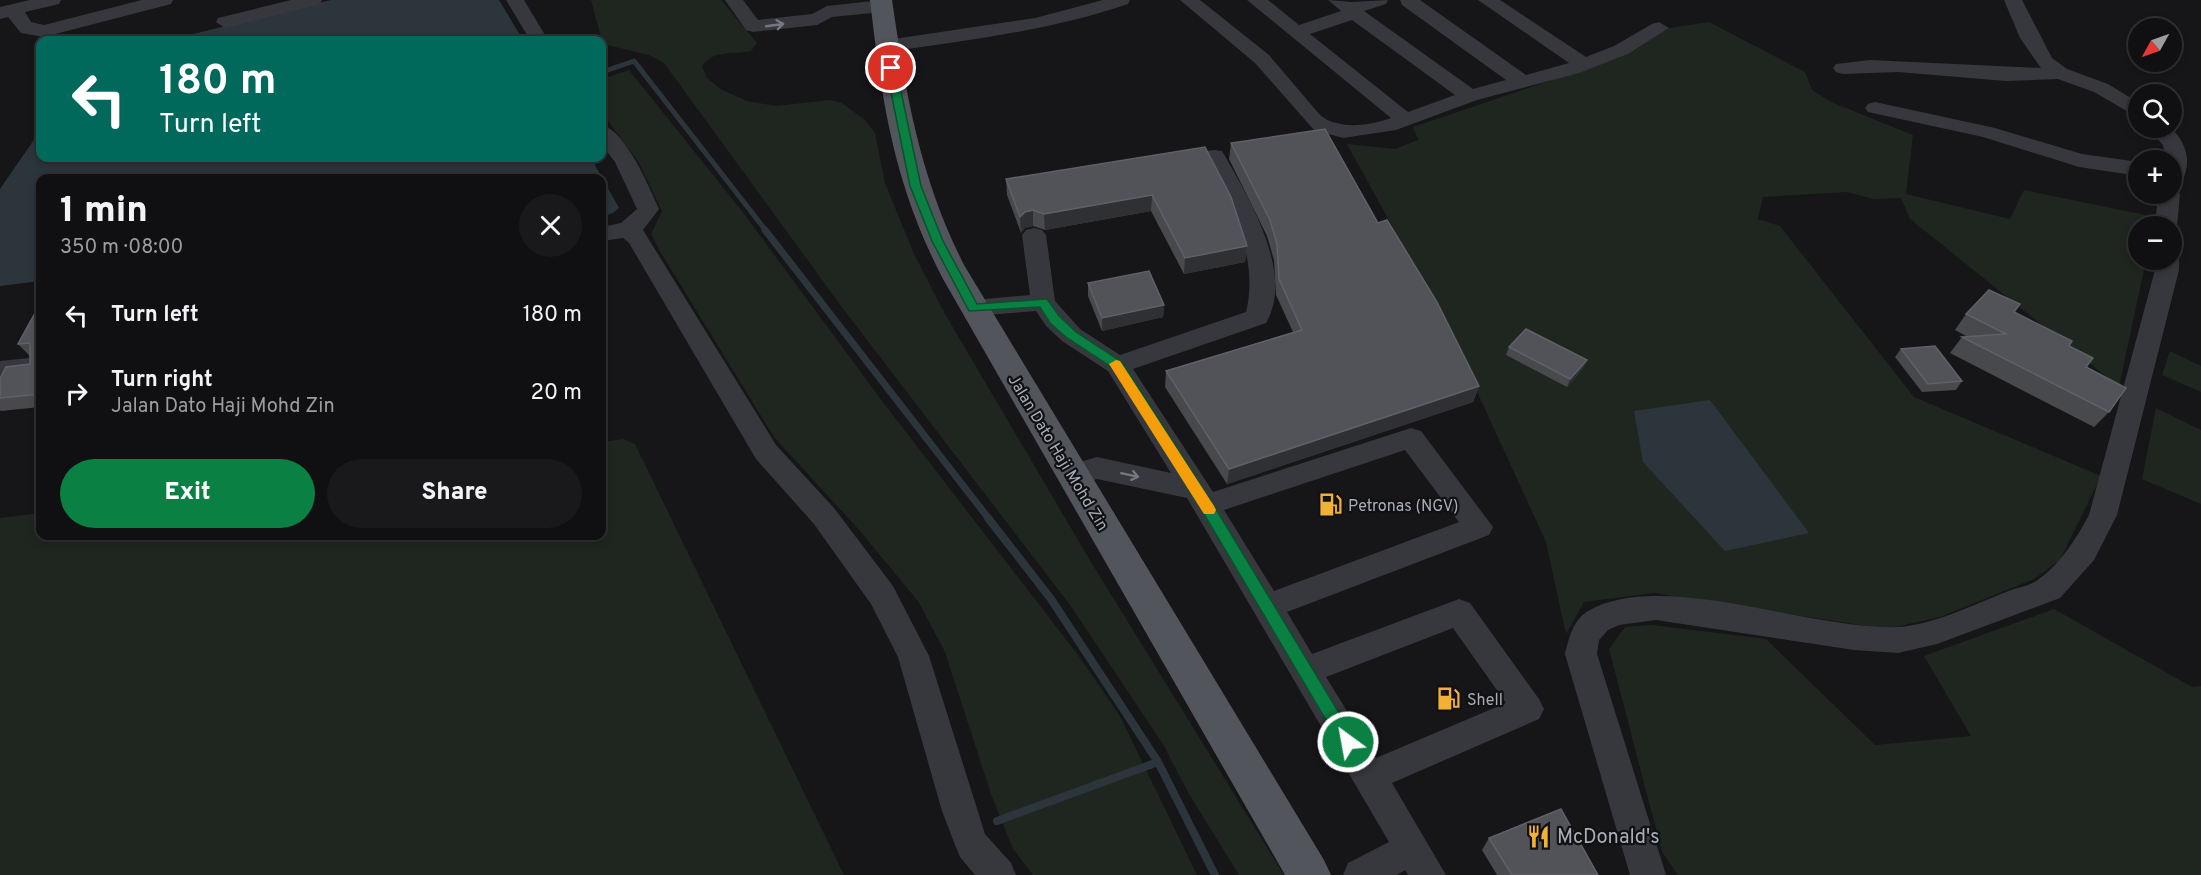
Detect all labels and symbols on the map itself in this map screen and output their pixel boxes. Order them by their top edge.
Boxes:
north arrow [2128,18,2182,72]
one-way arrow [764,19,784,30]
pin [865,42,916,93]
street label: Jalan Dato Haji Mohd Zin [1003,371,1112,535]
one-way arrow [1121,469,1140,481]
fuel station icon: Petronas (NGV) [1317,492,1343,518]
place label: Petronas (NGV) [1348,497,1458,517]
fuel station icon: Shell [1436,686,1462,712]
place label: Shell [1467,691,1503,711]
position arrow [1316,710,1380,774]
restaurant icon: McDonald's [1526,823,1552,849]
place label: McDonald's [1557,825,1660,851]

